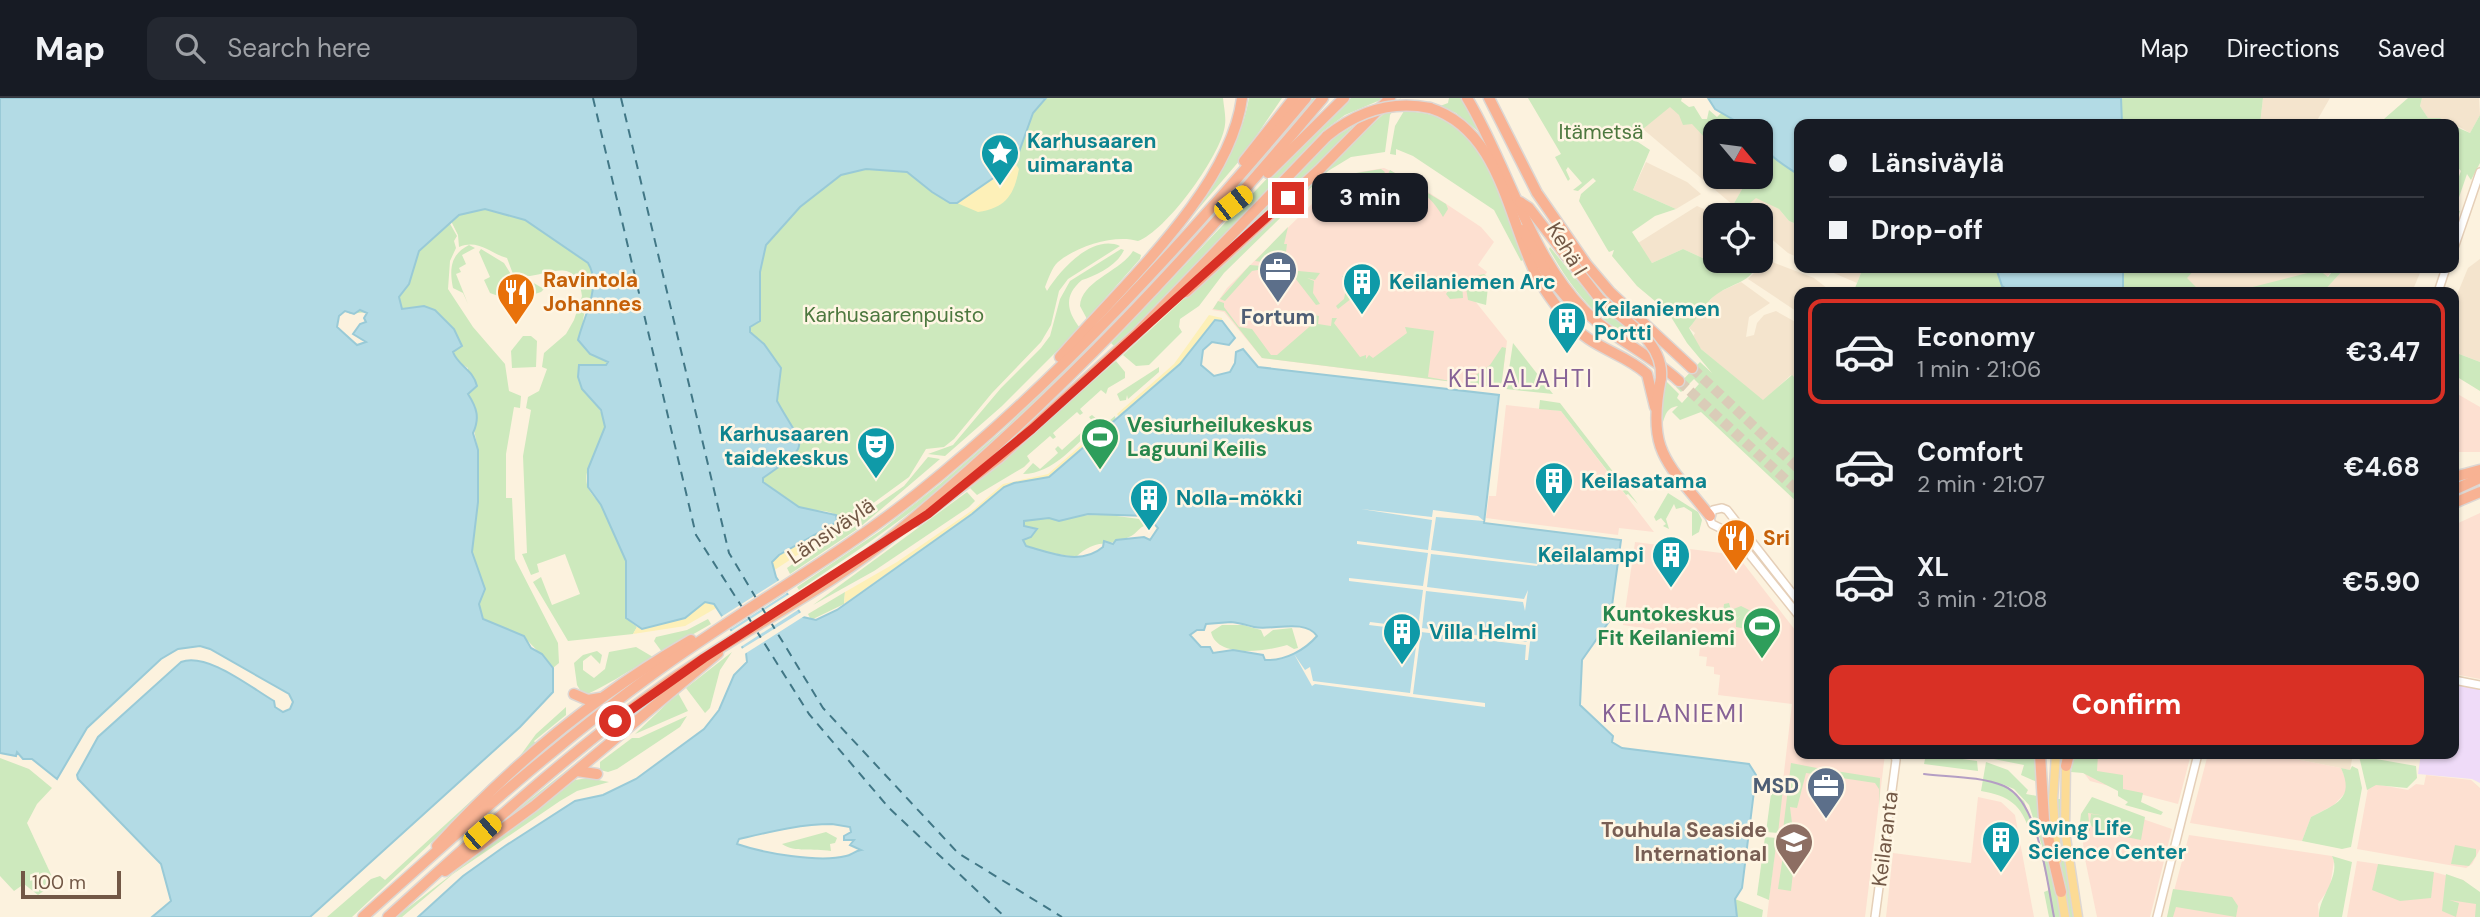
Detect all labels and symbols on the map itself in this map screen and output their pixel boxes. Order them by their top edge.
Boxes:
park label: Itämetsä [1558,118,1644,146]
north arrow [1703,119,1773,189]
place label: Karhusaaren uimaranta [1027,127,1157,179]
place icon: Karhusaaren uimaranta [979,132,1021,187]
callout: 3 min [1312,174,1428,222]
car [1210,182,1257,224]
route end [1272,182,1304,214]
street label: Kehä I [1540,217,1594,281]
office icon: Fortum [1257,249,1299,304]
building icon: Keilaniemen Arc [1341,261,1383,316]
place label: Ravintola Johannes [543,266,642,318]
place label: Keilaniemen Arc [1389,268,1556,296]
restaurant icon: Ravintola Johannes [495,271,537,326]
place label: Keilaniemen Portti [1594,295,1720,347]
building icon: Keilaniemen Portti [1546,300,1588,355]
park label: Karhusaarenpuisto [804,301,984,329]
place label: Fortum [1241,303,1315,331]
district label: KEILALAHTI [1448,363,1594,394]
place label: Vesiurheilukeskus Laguuni Keilis [1127,411,1313,463]
sports icon: Vesiurheilukeskus Laguuni Keilis [1079,416,1121,471]
place label: Karhusaaren taidekeskus [719,420,849,472]
theatre icon: Karhusaaren taidekeskus [855,425,897,480]
building icon: Keilasatama [1533,460,1575,515]
place label: Keilasatama [1581,467,1707,495]
building icon: Nolla-mökki [1128,477,1170,532]
place label: Nolla-mökki [1176,484,1302,512]
street label: Länsiväylä [782,492,880,570]
restaurant icon: Sri [1715,517,1757,572]
place label: Sri [1763,524,1790,552]
building icon: Keilalampi [1650,534,1692,589]
place label: Keilalampi [1538,541,1644,569]
place label: Kuntokeskus Fit Keilaniemi [1598,600,1735,652]
sports icon: Kuntokeskus Fit Keilaniemi [1741,605,1783,660]
building icon: Villa Helmi [1381,611,1423,666]
place label: Villa Helmi [1429,618,1537,646]
district label: KEILANIEMI [1602,698,1746,729]
route start [599,705,631,737]
office icon: MSD [1805,765,1847,820]
place label: MSD [1753,772,1799,800]
street label: Keilaranta [1865,790,1905,888]
car [460,810,505,854]
place label: Swing Life Science Center [2028,814,2187,866]
place label: Touhula Seaside International [1601,816,1767,868]
building icon: Swing Life Science Center [1980,819,2022,874]
school or university icon: Touhula Seaside International [1773,821,1815,876]
scale bar [21,868,121,900]

